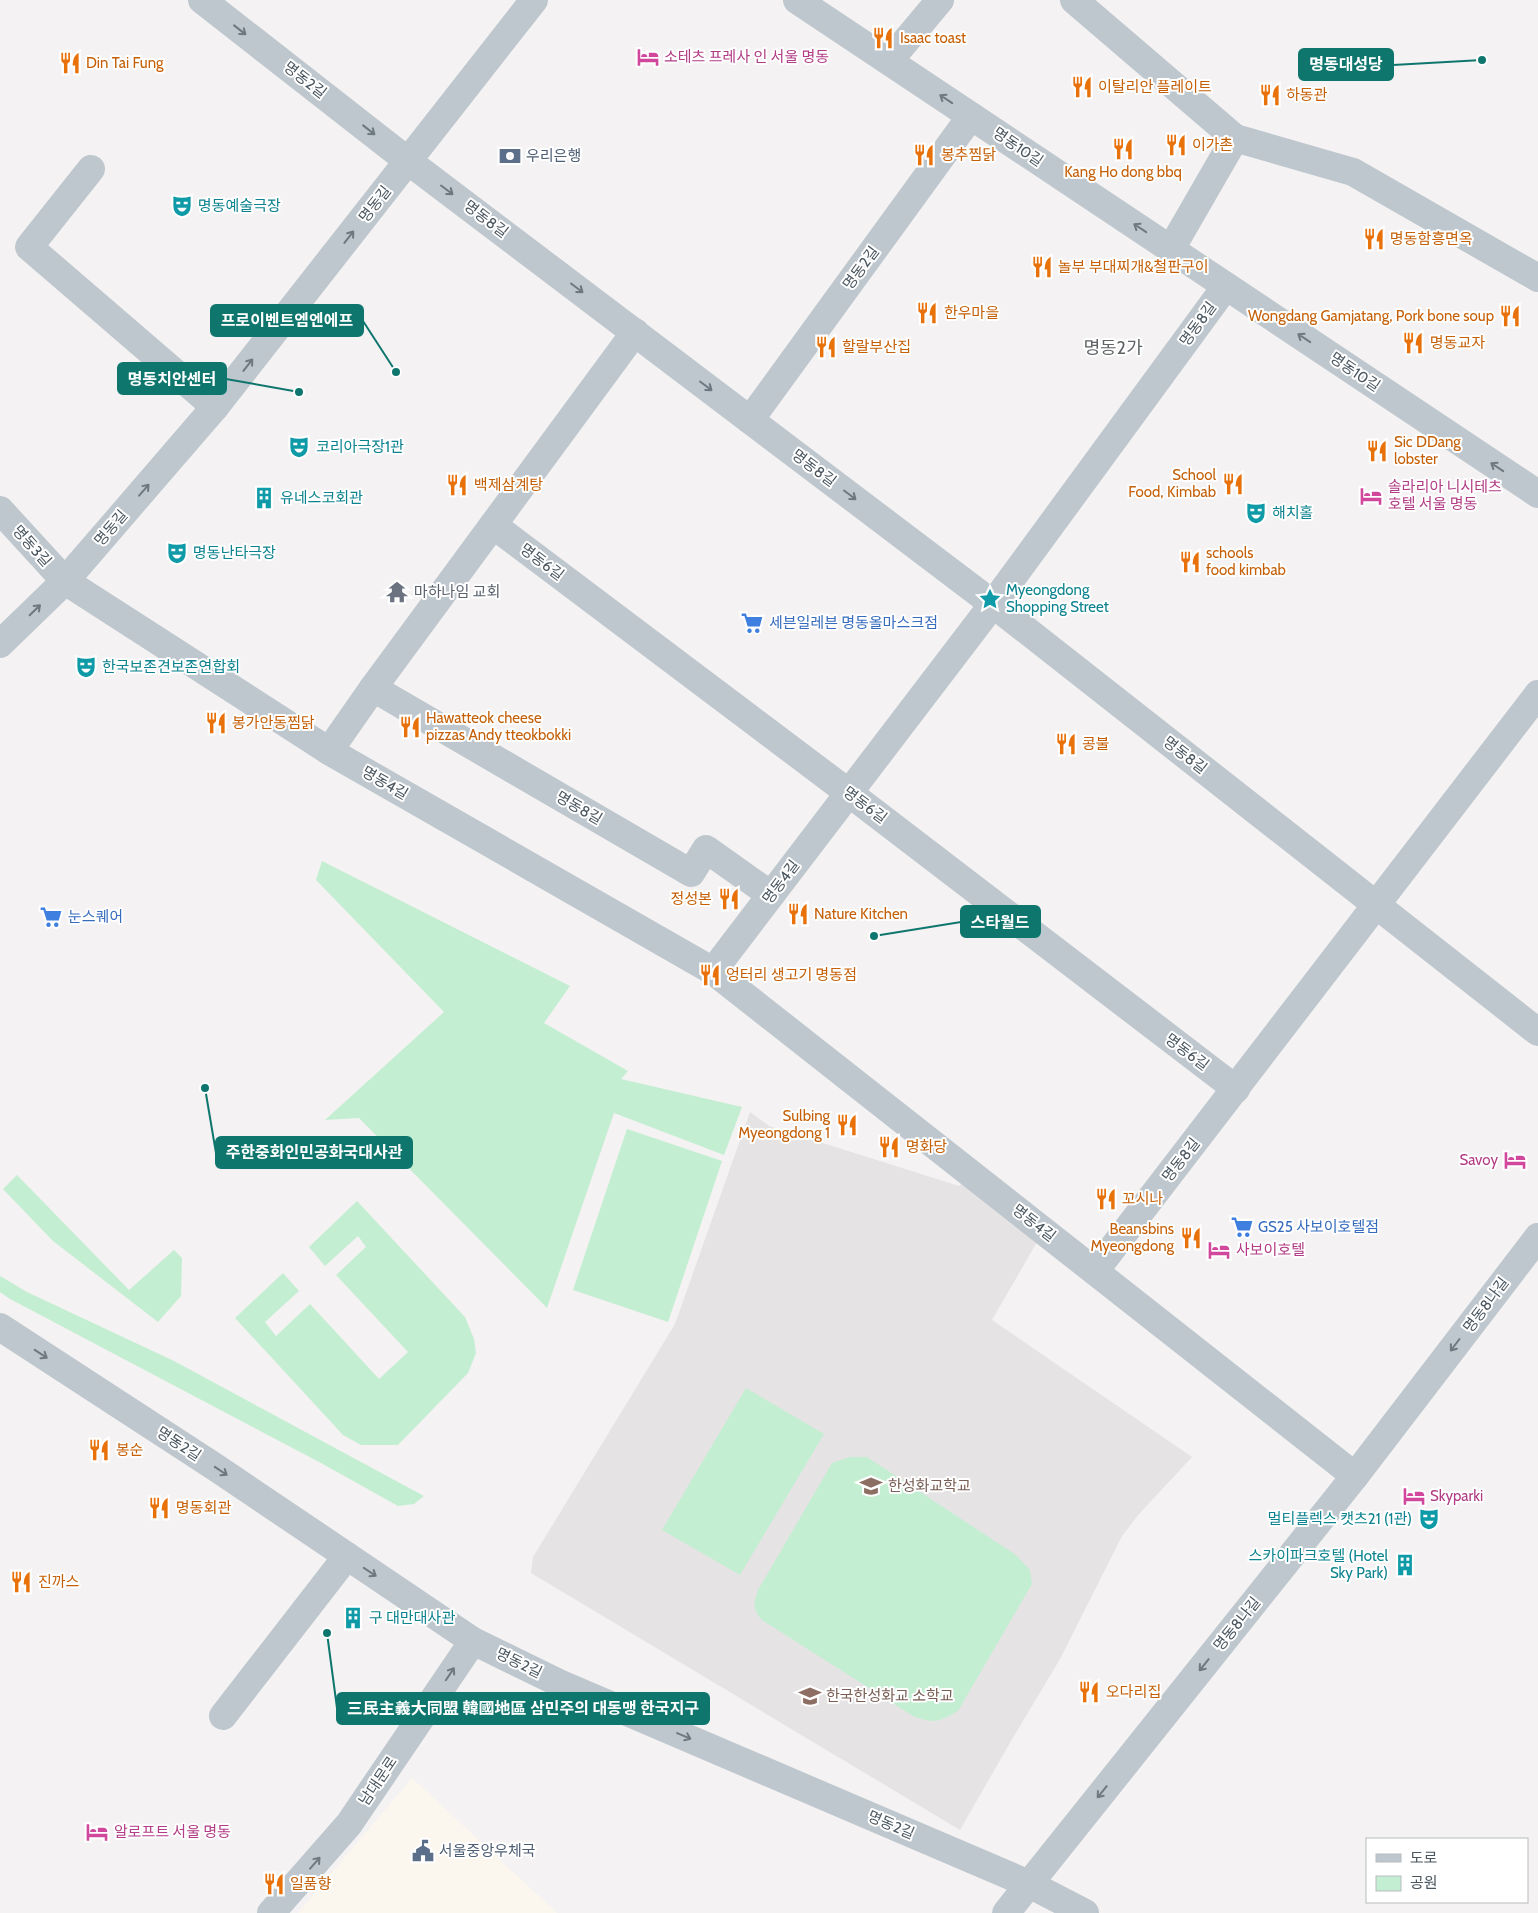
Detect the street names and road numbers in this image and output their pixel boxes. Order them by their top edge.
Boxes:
street label: 명동2길 [280,58,330,102]
street label: 명동10길 [989,124,1047,170]
street label: 명동길 [355,182,395,226]
street label: 명동8길 [460,197,512,241]
street label: 명동2길 [839,243,883,293]
street label: 명동8길 [1176,298,1220,350]
street label: 명동10길 [1326,349,1384,395]
street label: 명동8길 [788,446,840,490]
street label: 명동길 [91,506,131,550]
street label: 명동3길 [9,522,55,570]
street label: 명동6길 [517,540,567,584]
street label: 명동8길 [1160,732,1210,778]
street label: 명동4길 [359,763,411,803]
street label: 명동6길 [840,783,890,827]
street label: 명동8길 [553,788,605,828]
street label: 명동4길 [759,857,803,907]
street label: 명동6길 [1162,1030,1212,1074]
street label: 명동8길 [1158,1135,1204,1185]
street label: 명동4길 [1009,1200,1059,1246]
street label: 명동8나길 [1459,1274,1513,1336]
street label: 명동2길 [153,1423,205,1465]
street label: 명동8나길 [1210,1593,1264,1655]
street label: 명동2길 [493,1644,545,1682]
street label: 남대문로 [355,1753,401,1809]
street label: 명동2길 [865,1807,917,1843]

